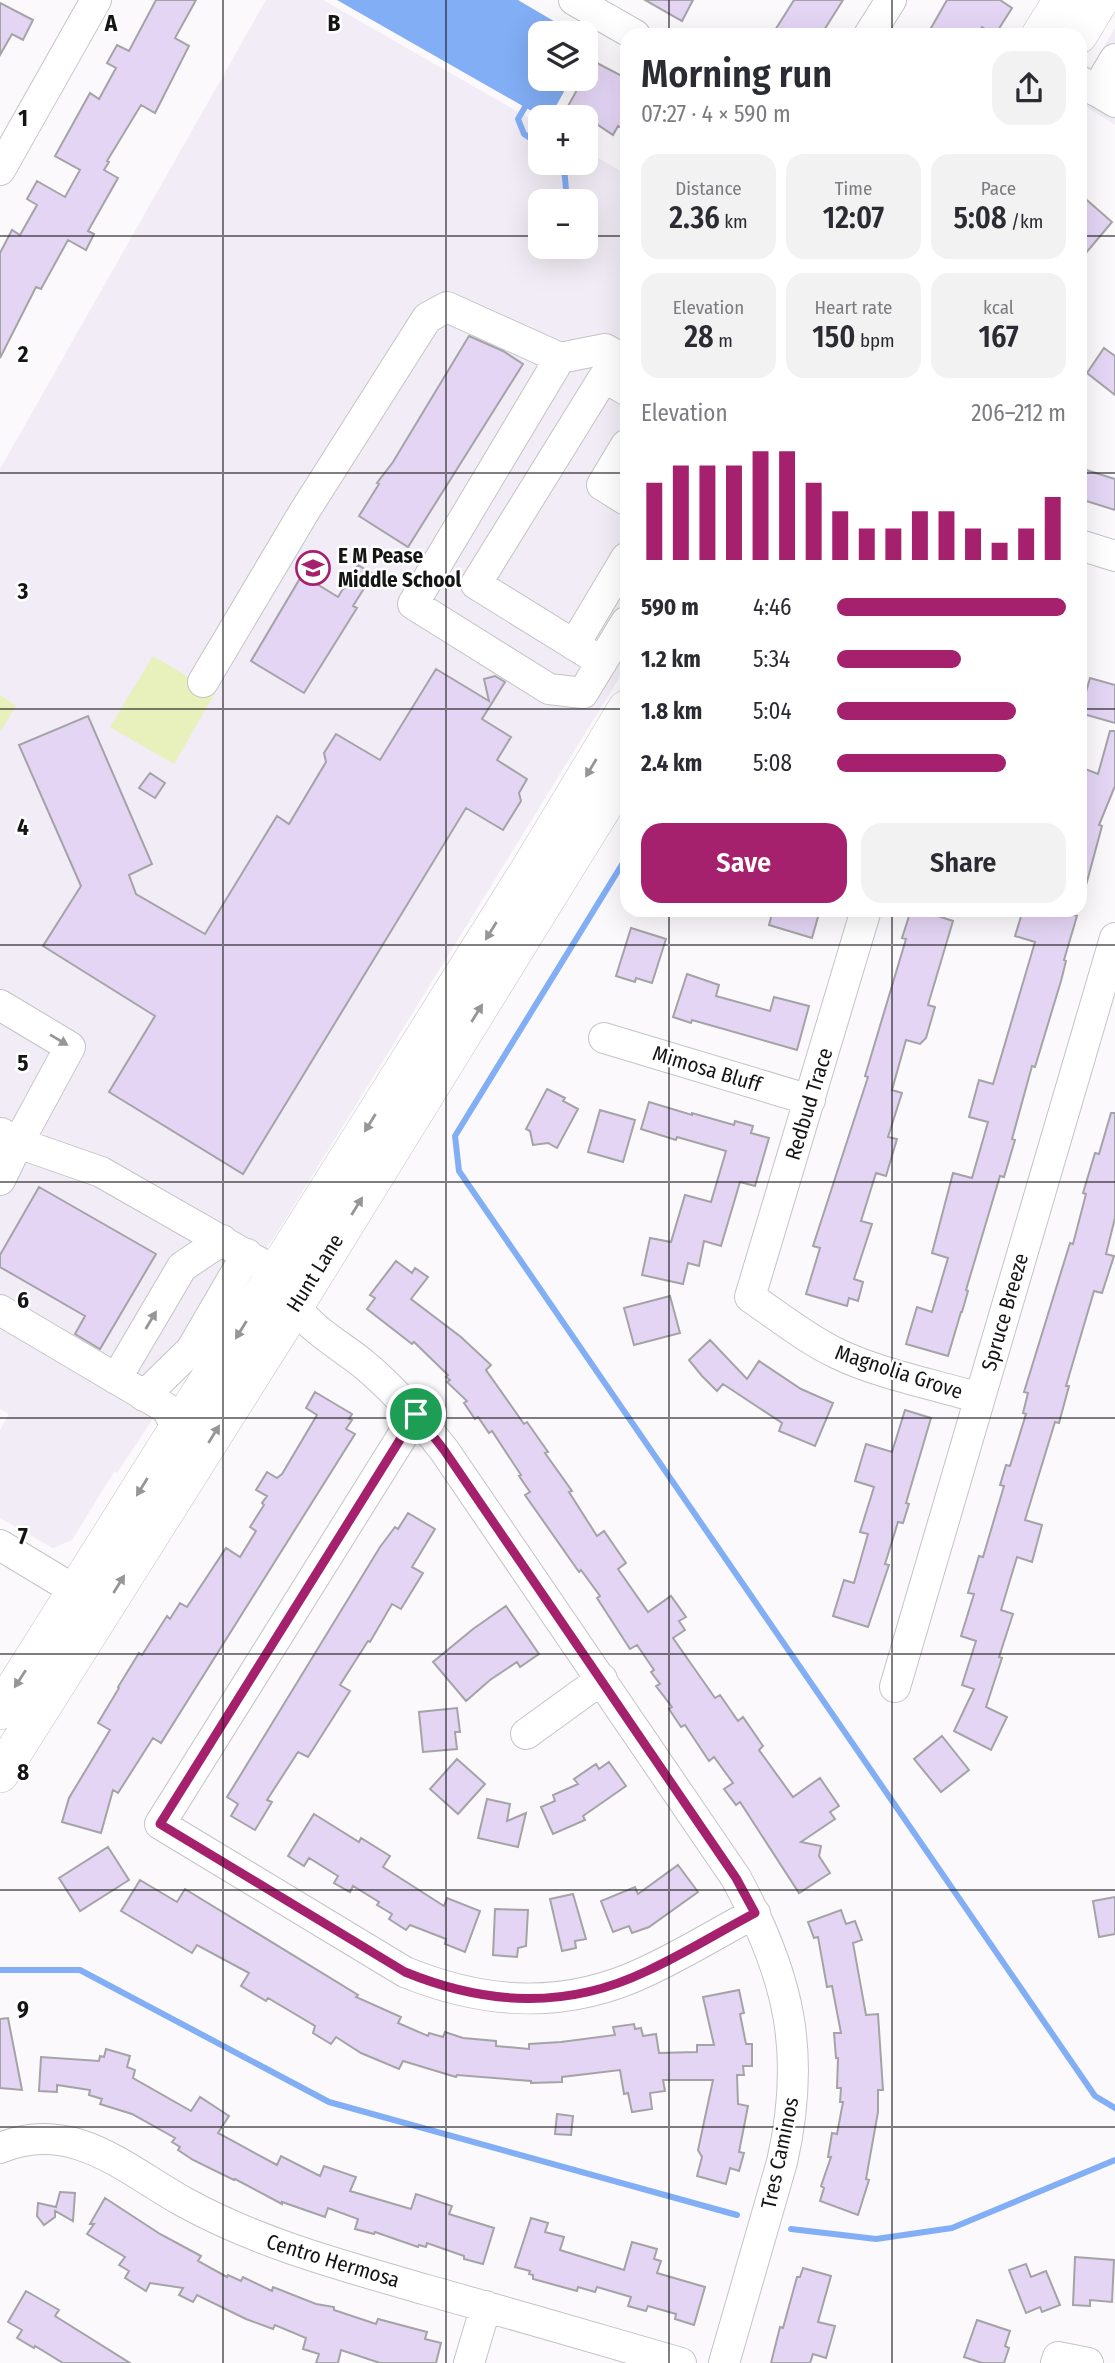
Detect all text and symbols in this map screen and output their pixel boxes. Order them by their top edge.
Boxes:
text: A [104,9,118,37]
text: B [328,9,341,37]
map controls [528,21,598,259]
button: layers [528,21,598,91]
text: Morning run [641,51,832,97]
button: share [992,51,1066,125]
text: 07:27 · 4 × 590 m [641,100,791,128]
text: 1 [18,104,28,132]
button: + [528,105,598,175]
text: Distance [675,177,742,200]
text: Time [835,177,872,200]
text: Pace [981,177,1016,200]
button: − [528,189,598,259]
text: 2.36 [669,200,720,236]
text: 12:07 [823,200,884,236]
text: 5:08 [954,200,1007,236]
text: km [720,210,748,233]
text: /km [1007,210,1043,233]
text: Elevation [673,296,744,319]
text: Heart rate [814,296,893,319]
text: kcal [983,296,1014,319]
text: 28 [684,319,714,355]
text: 150 [812,319,855,355]
text: 167 [979,319,1019,355]
text: m [714,329,733,352]
text: bpm [855,329,895,352]
text: 2 [17,340,29,368]
text: Elevation [641,399,728,427]
text: 206–212 m [971,399,1066,427]
place label: E M Pease Middle School [338,543,462,593]
school or university icon: E M Pease Middle School [294,549,332,587]
text: 3 [17,577,29,605]
text: 590 m [641,593,699,621]
text: 4:46 [753,593,791,621]
text: 1.2 km [641,645,701,673]
text: 5:34 [753,645,790,673]
text: 1.8 km [641,697,702,725]
text: 5:04 [753,697,792,725]
text: 2.4 km [641,749,702,777]
text: 5:08 [753,749,792,777]
one-way arrow [585,758,597,777]
text: 4 [17,813,29,841]
button: Save [641,823,847,903]
button: Share [861,823,1066,903]
one-way arrow [484,921,497,940]
one-way arrow [470,1004,483,1023]
one-way arrow [49,1034,68,1046]
street label: Mimosa Bluff [649,1040,766,1098]
street label: Redbud Trace [780,1045,838,1163]
text: 5 [17,1049,29,1077]
one-way arrow [363,1114,376,1133]
one-way arrow [350,1197,363,1216]
street label: Hunt Lane [281,1229,349,1317]
street label: Spruce Breeze [976,1250,1034,1374]
text: 6 [17,1286,29,1314]
one-way arrow [145,1311,157,1330]
one-way arrow [234,1321,247,1340]
street label: Magnolia Grove [832,1339,966,1405]
pin [386,1384,446,1444]
icon: arrive [397,1395,435,1433]
one-way arrow [207,1425,220,1444]
one-way arrow [135,1478,148,1497]
text: 7 [18,1522,28,1550]
one-way arrow [113,1574,126,1593]
one-way arrow [14,1670,27,1689]
text: 8 [17,1758,29,1786]
text: 9 [17,1995,29,2023]
street label: Tres Caminos [755,2095,805,2211]
street label: Centro Hermosa [263,2228,403,2294]

